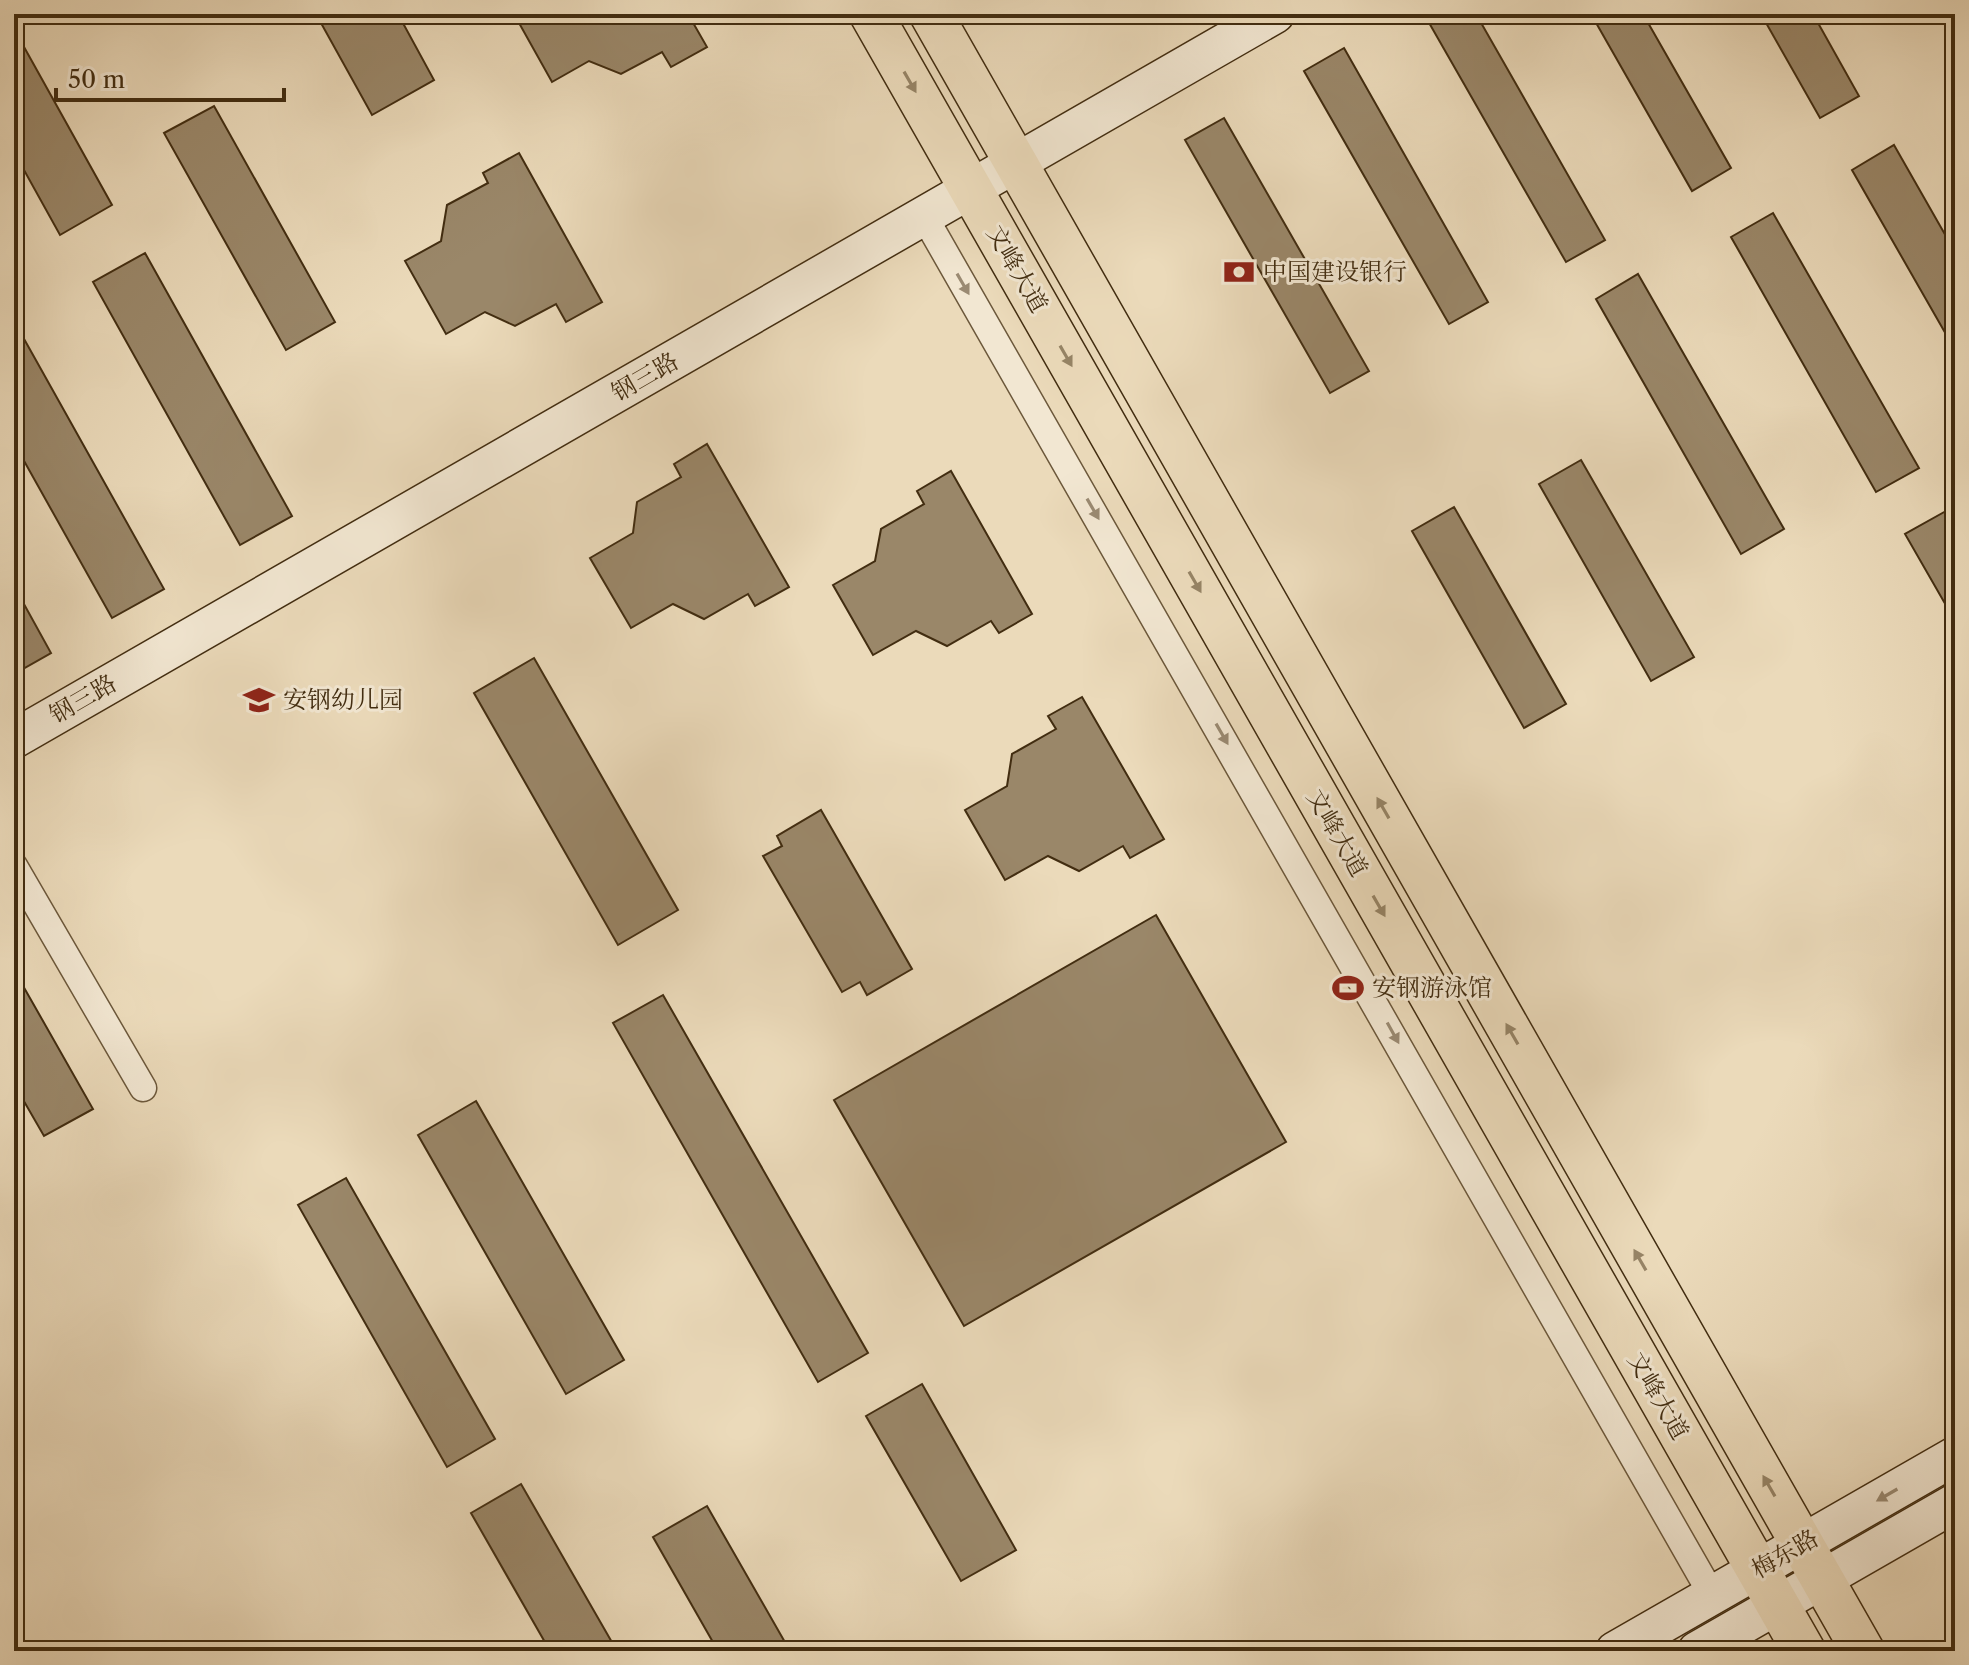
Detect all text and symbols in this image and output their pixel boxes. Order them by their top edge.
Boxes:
scale bar [56,52,284,102]
text: 50 m [68,65,125,94]
one-way arrow [903,71,917,93]
street label: 文峰大道 [981,220,1054,318]
bank icon: 中国建设银行 [1222,255,1256,289]
place label: 中国建设银行 [1263,257,1407,286]
one-way arrow [956,272,970,295]
one-way arrow [1059,345,1073,368]
street label: 钢三路 [606,346,683,407]
one-way arrow [1086,498,1100,520]
one-way arrow [1188,571,1202,593]
street label: 钢三路 [44,668,121,729]
school or university icon: 安钢幼儿园 [242,683,276,717]
place label: 安钢幼儿园 [283,685,403,714]
one-way arrow [1215,723,1229,746]
street label: 文峰大道 [1301,784,1374,882]
one-way arrow [1376,797,1390,819]
one-way arrow [1372,894,1386,917]
sports icon: 安钢游泳馆 [1331,971,1365,1005]
place label: 安钢游泳馆 [1372,973,1492,1002]
one-way arrow [1385,1022,1399,1044]
one-way arrow [1505,1023,1519,1045]
one-way arrow [1634,1249,1648,1271]
street label: 文峰大道 [1622,1347,1695,1445]
one-way arrow [1762,1475,1776,1497]
one-way arrow [1876,1488,1898,1502]
street label: 梅东路 [1746,1523,1823,1584]

